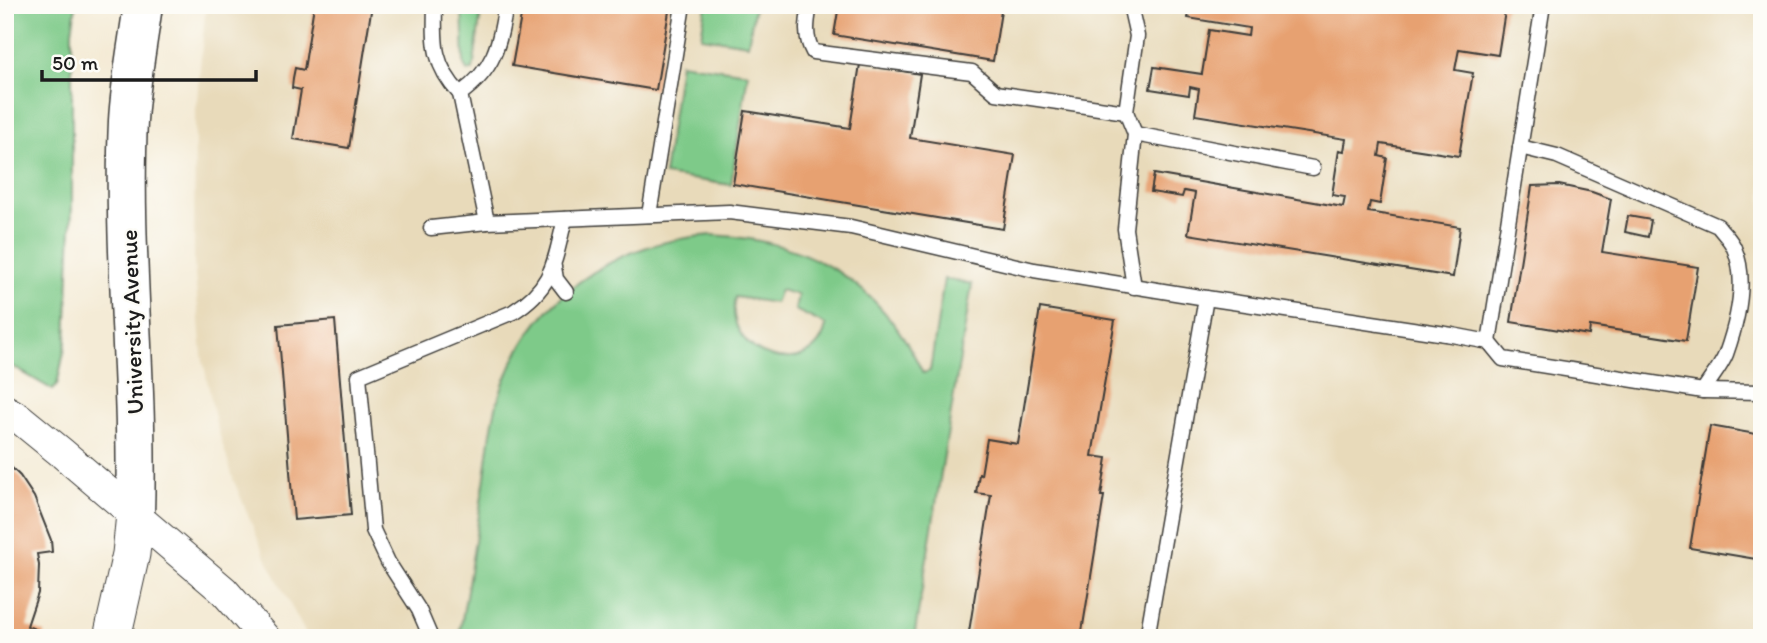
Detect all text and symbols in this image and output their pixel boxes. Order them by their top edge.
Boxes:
scale bar [42,38,256,82]
text: 50 m [52,50,99,75]
street label: University Avenue [114,229,149,415]

